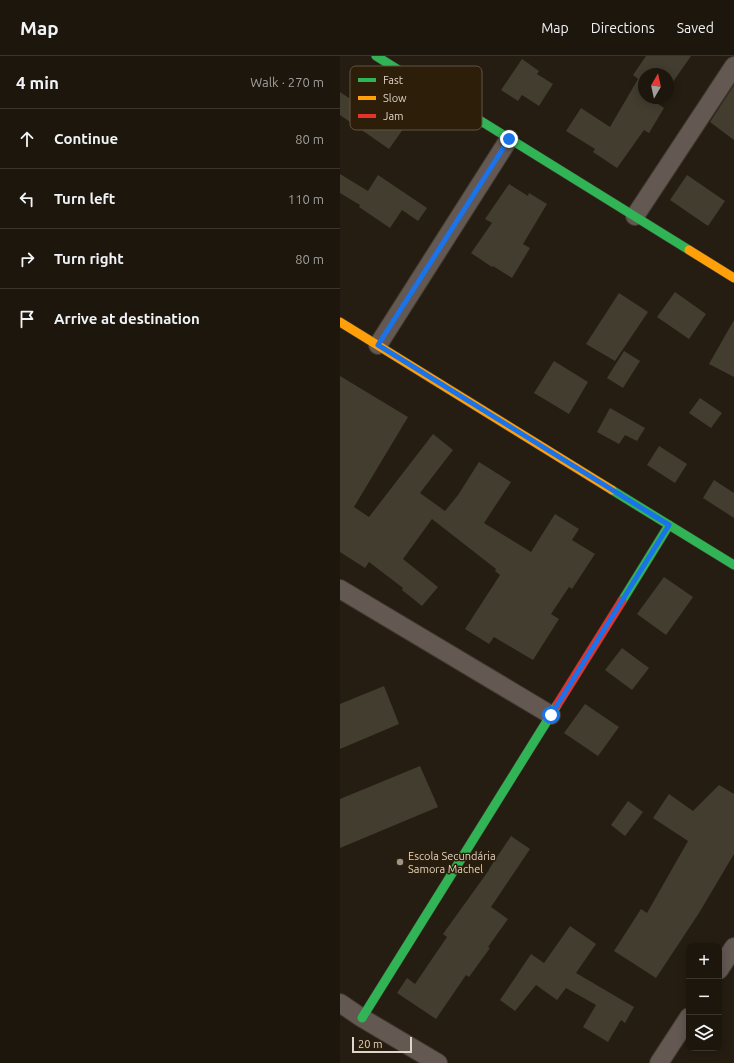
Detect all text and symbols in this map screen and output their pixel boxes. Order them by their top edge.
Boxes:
text: Map [20,17,59,39]
text: Map [541,20,569,36]
text: Directions [591,20,655,36]
text: Saved [677,20,714,36]
legend [350,66,482,130]
north arrow [638,68,674,104]
text: 4 min [16,73,59,92]
text: Fast [383,74,404,86]
text: Walk · 270 m [250,75,324,89]
text: Slow [383,92,407,104]
text: Jam [383,110,404,122]
icon: ahead [16,128,38,150]
text: Continue [54,130,118,147]
route end [500,130,518,148]
text: 80 m [295,132,324,146]
icon: left [16,188,38,210]
text: Turn left [54,190,115,207]
text: 110 m [288,192,324,206]
icon: right [16,248,38,270]
text: Turn right [54,250,124,267]
text: 80 m [295,252,324,266]
icon: arrive [16,308,38,330]
text: Arrive at destination [54,310,200,327]
route start [542,706,560,724]
place label: Escola Secundária Samora Machel [408,850,496,875]
marker: Escola Secundária Samora Machel [395,857,405,867]
map controls [686,943,722,1051]
button: + [686,943,722,979]
button: − [686,979,722,1015]
button: layers [686,1015,722,1051]
scale bar [352,1035,412,1054]
text: 20 m [358,1038,382,1050]

